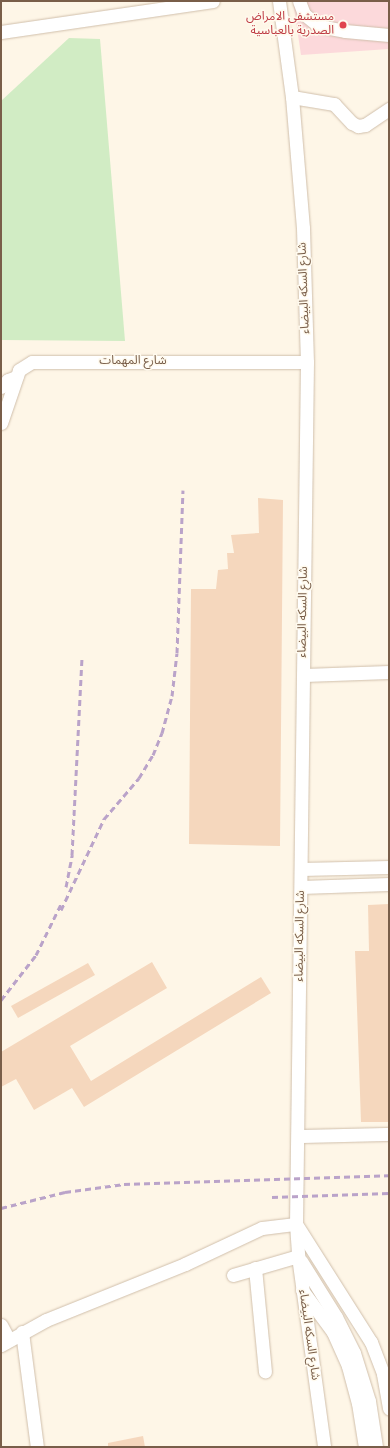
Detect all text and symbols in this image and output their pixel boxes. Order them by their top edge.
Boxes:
place label: مستشفى الامراض الصدرية بالعباسية [246,11,334,39]
marker: مستشفى الامراض الصدرية بالعباسية [337,19,349,31]
street label: شارع السكه البيضاء [296,242,314,334]
street label: شارع المهمات [99,355,167,369]
street label: شارع السكه البيضاء [296,566,312,658]
street label: شارع السكه البيضاء [293,890,309,982]
street label: شارع السكه البيضاء [295,1289,321,1381]

